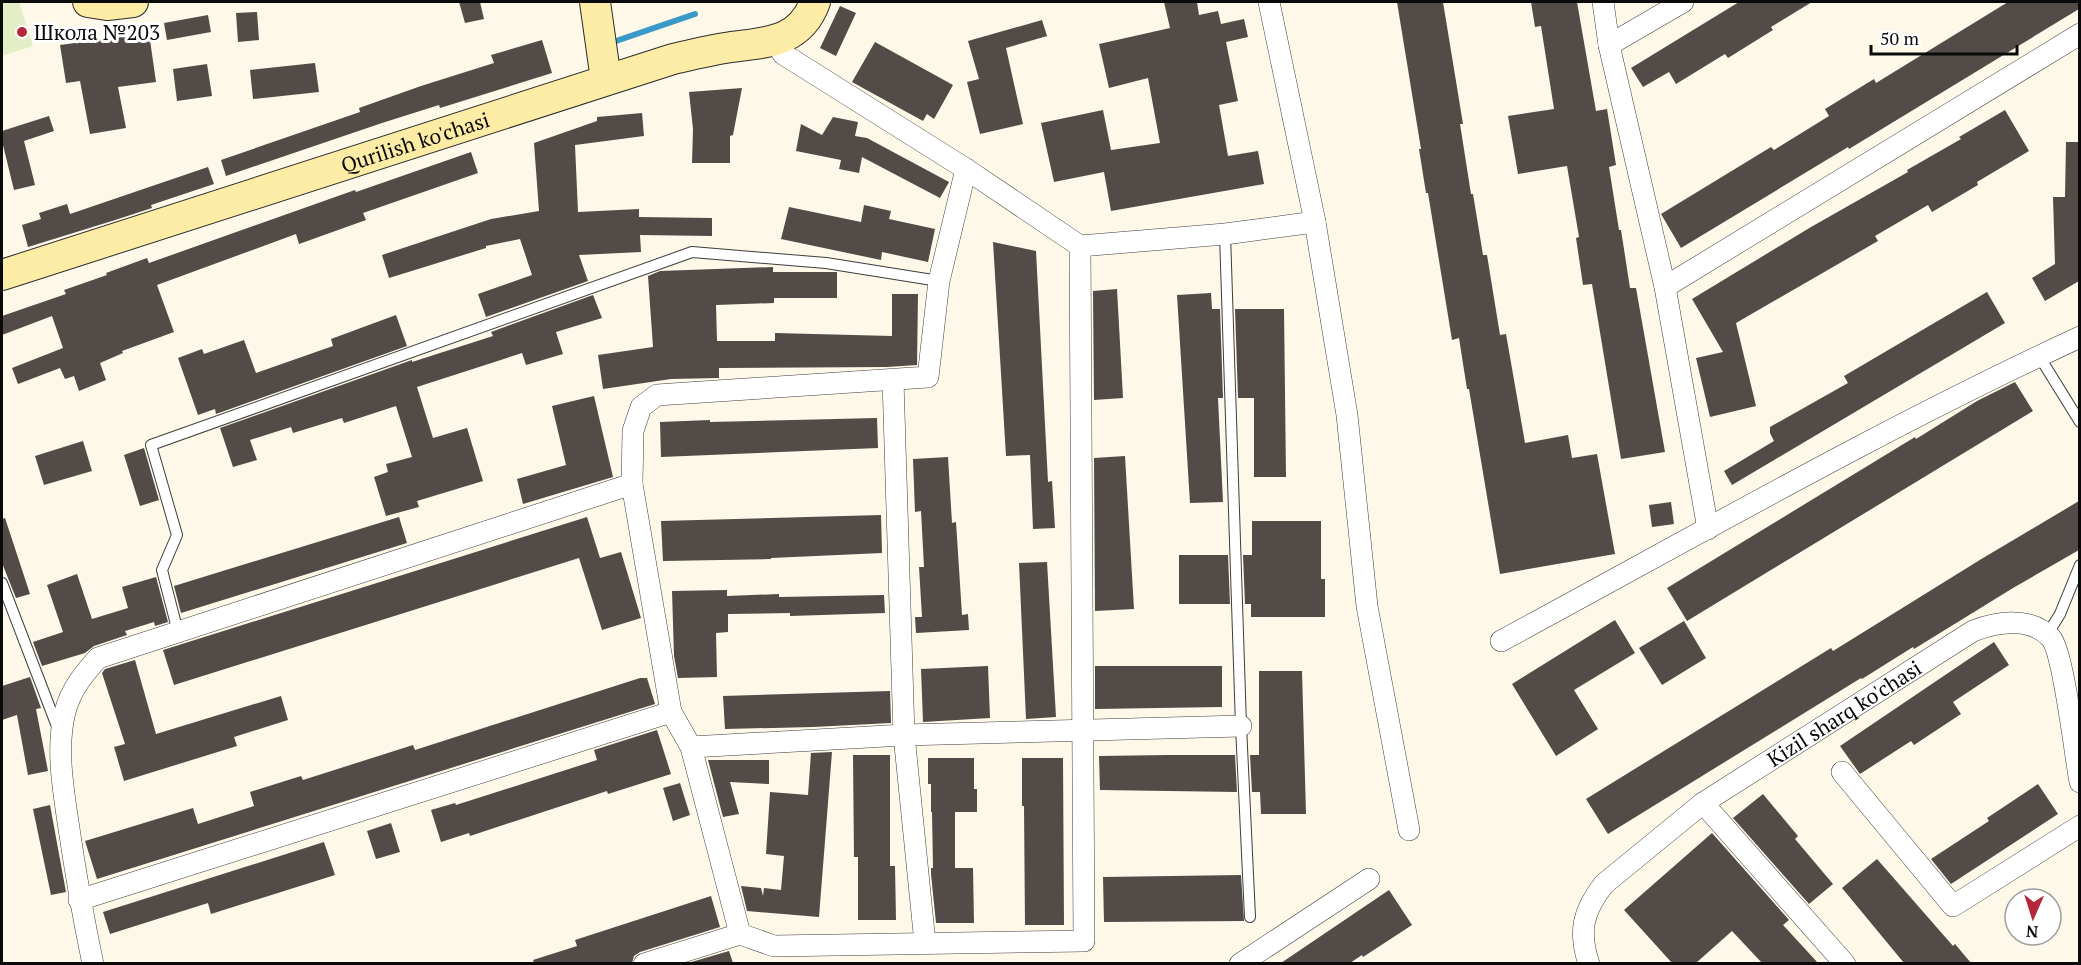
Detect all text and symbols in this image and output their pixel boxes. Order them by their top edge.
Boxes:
place label: Школа №203 [34,18,160,46]
scale bar [1871,18,2016,56]
marker: Школа №203 [15,25,29,39]
text: 50 m [1880,26,1920,50]
street label: Qurilish ko'chasi [337,105,493,179]
street label: Kizil sharq ko'chasi [1761,653,1927,773]
north arrow [2003,887,2063,947]
text: N [2026,921,2039,943]

